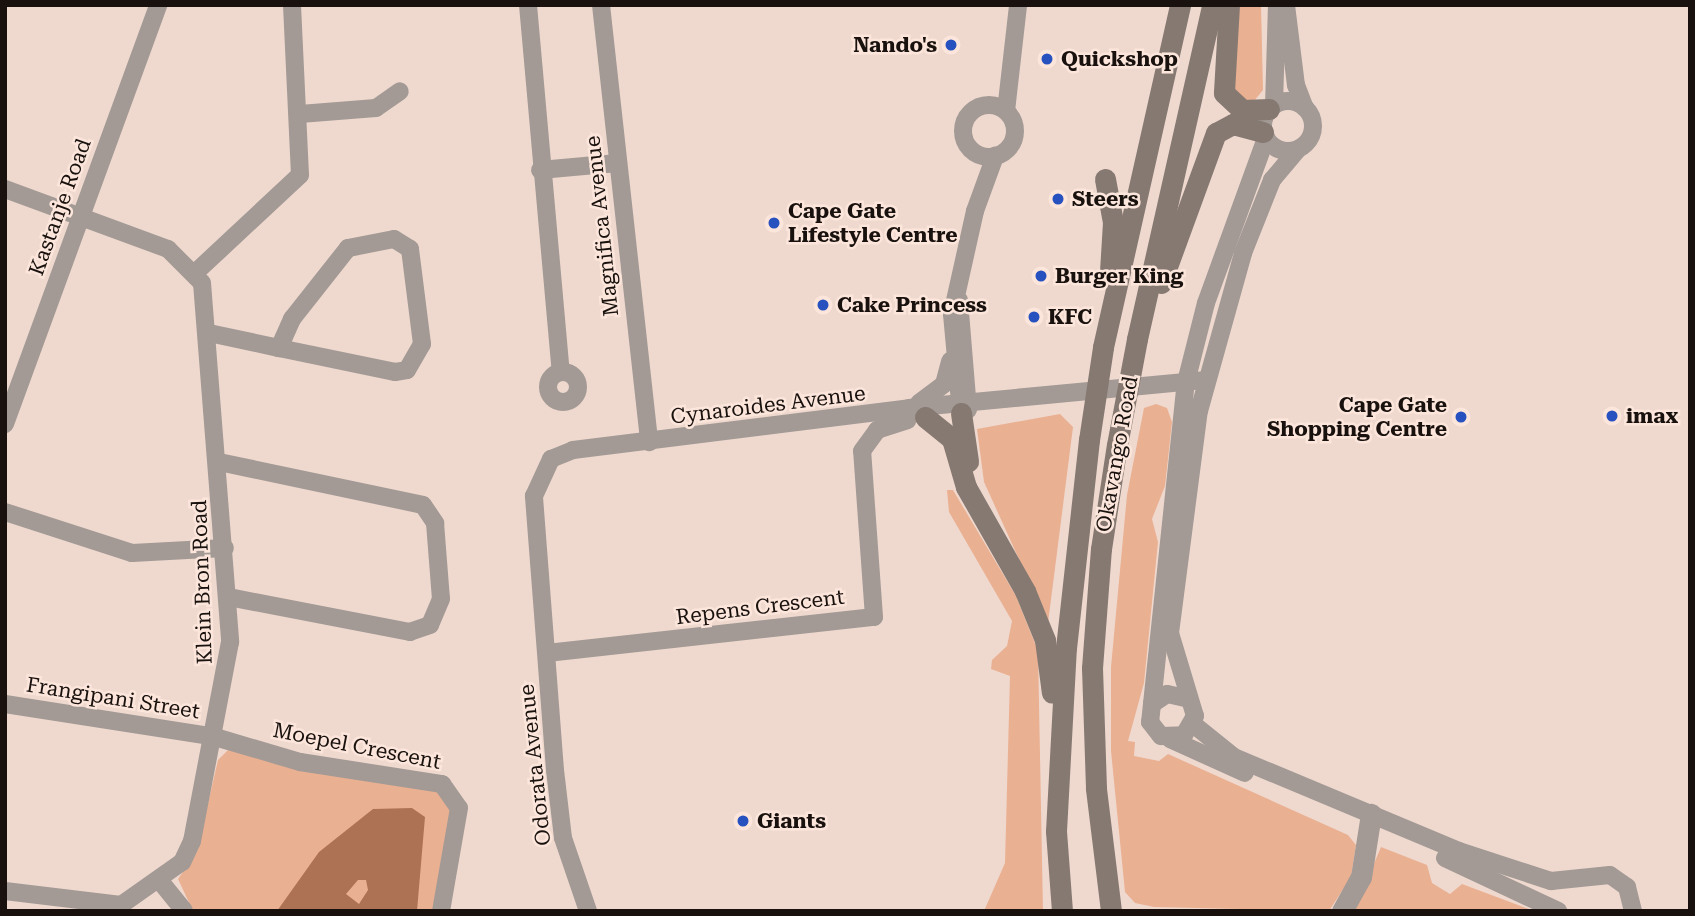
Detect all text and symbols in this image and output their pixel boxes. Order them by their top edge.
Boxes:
place label: Nando's [853,32,937,58]
marker: Nando's [943,37,959,53]
place label: Quickshop [1061,46,1178,72]
marker: Quickshop [1039,51,1055,67]
street label: Kastanje Road [24,135,96,279]
street label: Magnifica Avenue [580,135,624,317]
place label: Steers [1072,186,1139,212]
marker: Steers [1050,191,1066,207]
place label: Cape Gate Lifestyle Centre [788,198,958,248]
marker: Cape Gate Lifestyle Centre [766,215,782,231]
place label: Burger King [1055,263,1183,289]
marker: Burger King [1033,268,1049,284]
place label: Cake Princess [837,292,987,318]
marker: Cake Princess [815,297,831,313]
place label: KFC [1048,304,1092,330]
marker: KFC [1026,309,1042,325]
street label: Okavango Road [1091,374,1143,534]
street label: Cynaroides Avenue [669,381,867,429]
place label: Cape Gate Shopping Centre [1267,392,1447,442]
place label: imax [1626,403,1678,429]
marker: imax [1604,408,1620,424]
marker: Cape Gate Shopping Centre [1453,409,1469,425]
street label: Klein Bron Road [187,499,217,665]
street label: Repens Crescent [674,584,846,630]
street label: Frangipani Street [25,672,201,724]
street label: Odorata Avenue [514,683,556,847]
street label: Moepel Crescent [271,717,443,775]
place label: Giants [757,808,826,834]
marker: Giants [735,813,751,829]

